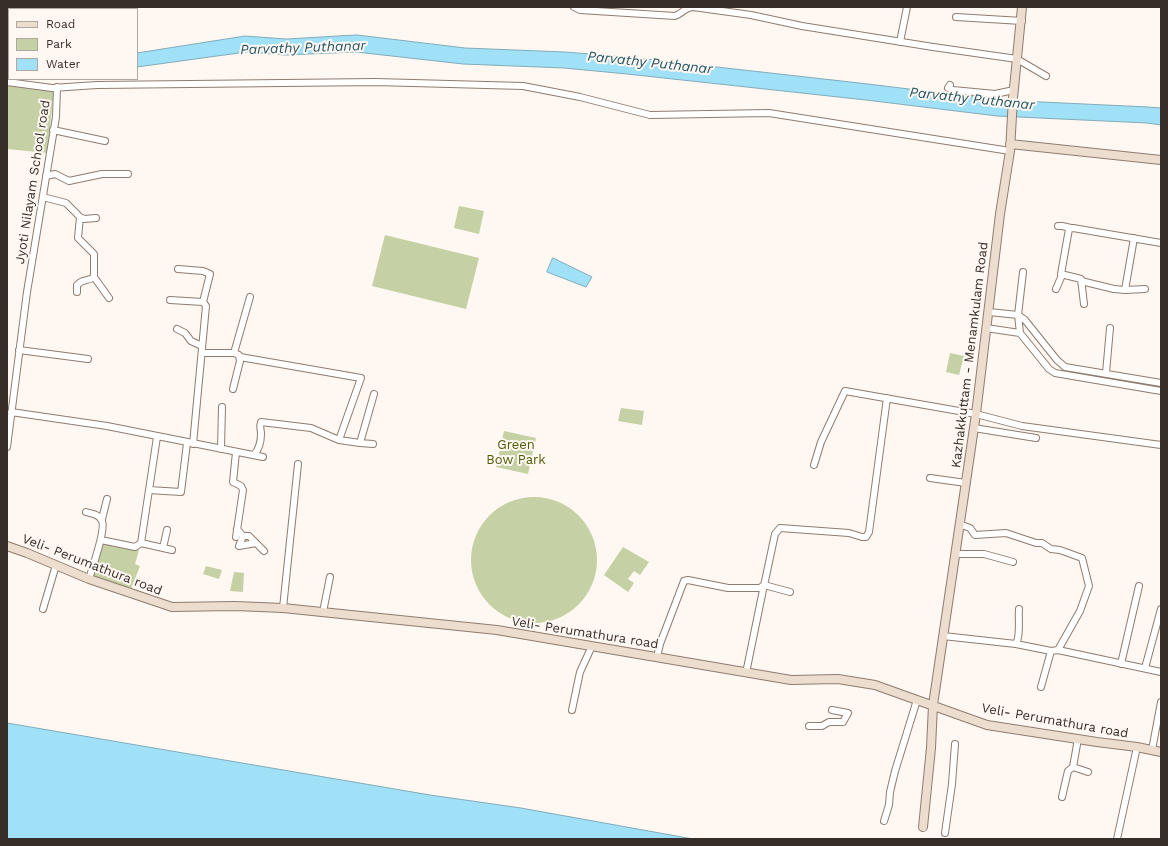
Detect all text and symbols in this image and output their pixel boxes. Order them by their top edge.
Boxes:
legend [8,8,138,80]
text: Road [46,17,75,31]
text: Park [46,37,72,51]
water label: Parvathy Puthanar [240,37,366,59]
water label: Parvathy Puthanar [587,48,713,78]
text: Water [46,57,80,71]
water label: Parvathy Puthanar [909,84,1035,114]
street label: Jyoti Nilayam School road [12,99,54,265]
street label: Kazhakkuttam - Menamkulam Road [948,241,992,469]
park label: Green Bow Park [486,437,546,468]
street label: Veli- Perumathura road [20,531,164,599]
street label: Veli- Perumathura road [510,614,660,652]
street label: Veli- Perumathura road [980,700,1130,742]

